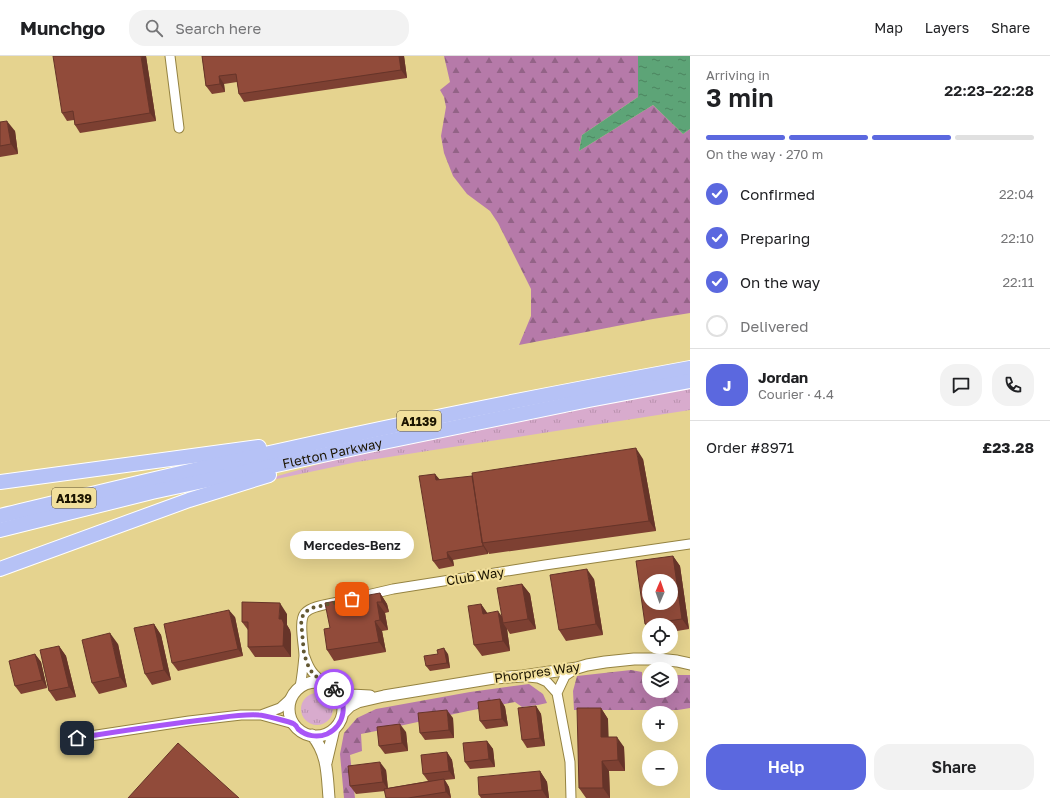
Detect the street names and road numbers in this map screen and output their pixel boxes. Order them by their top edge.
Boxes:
road number: A1139 [397,411,441,431]
street label: Fletton Parkway [281,434,384,472]
road number: A1139 [52,488,96,508]
street label: Club Way [445,563,506,588]
street label: Phorpres Way [493,658,582,686]

